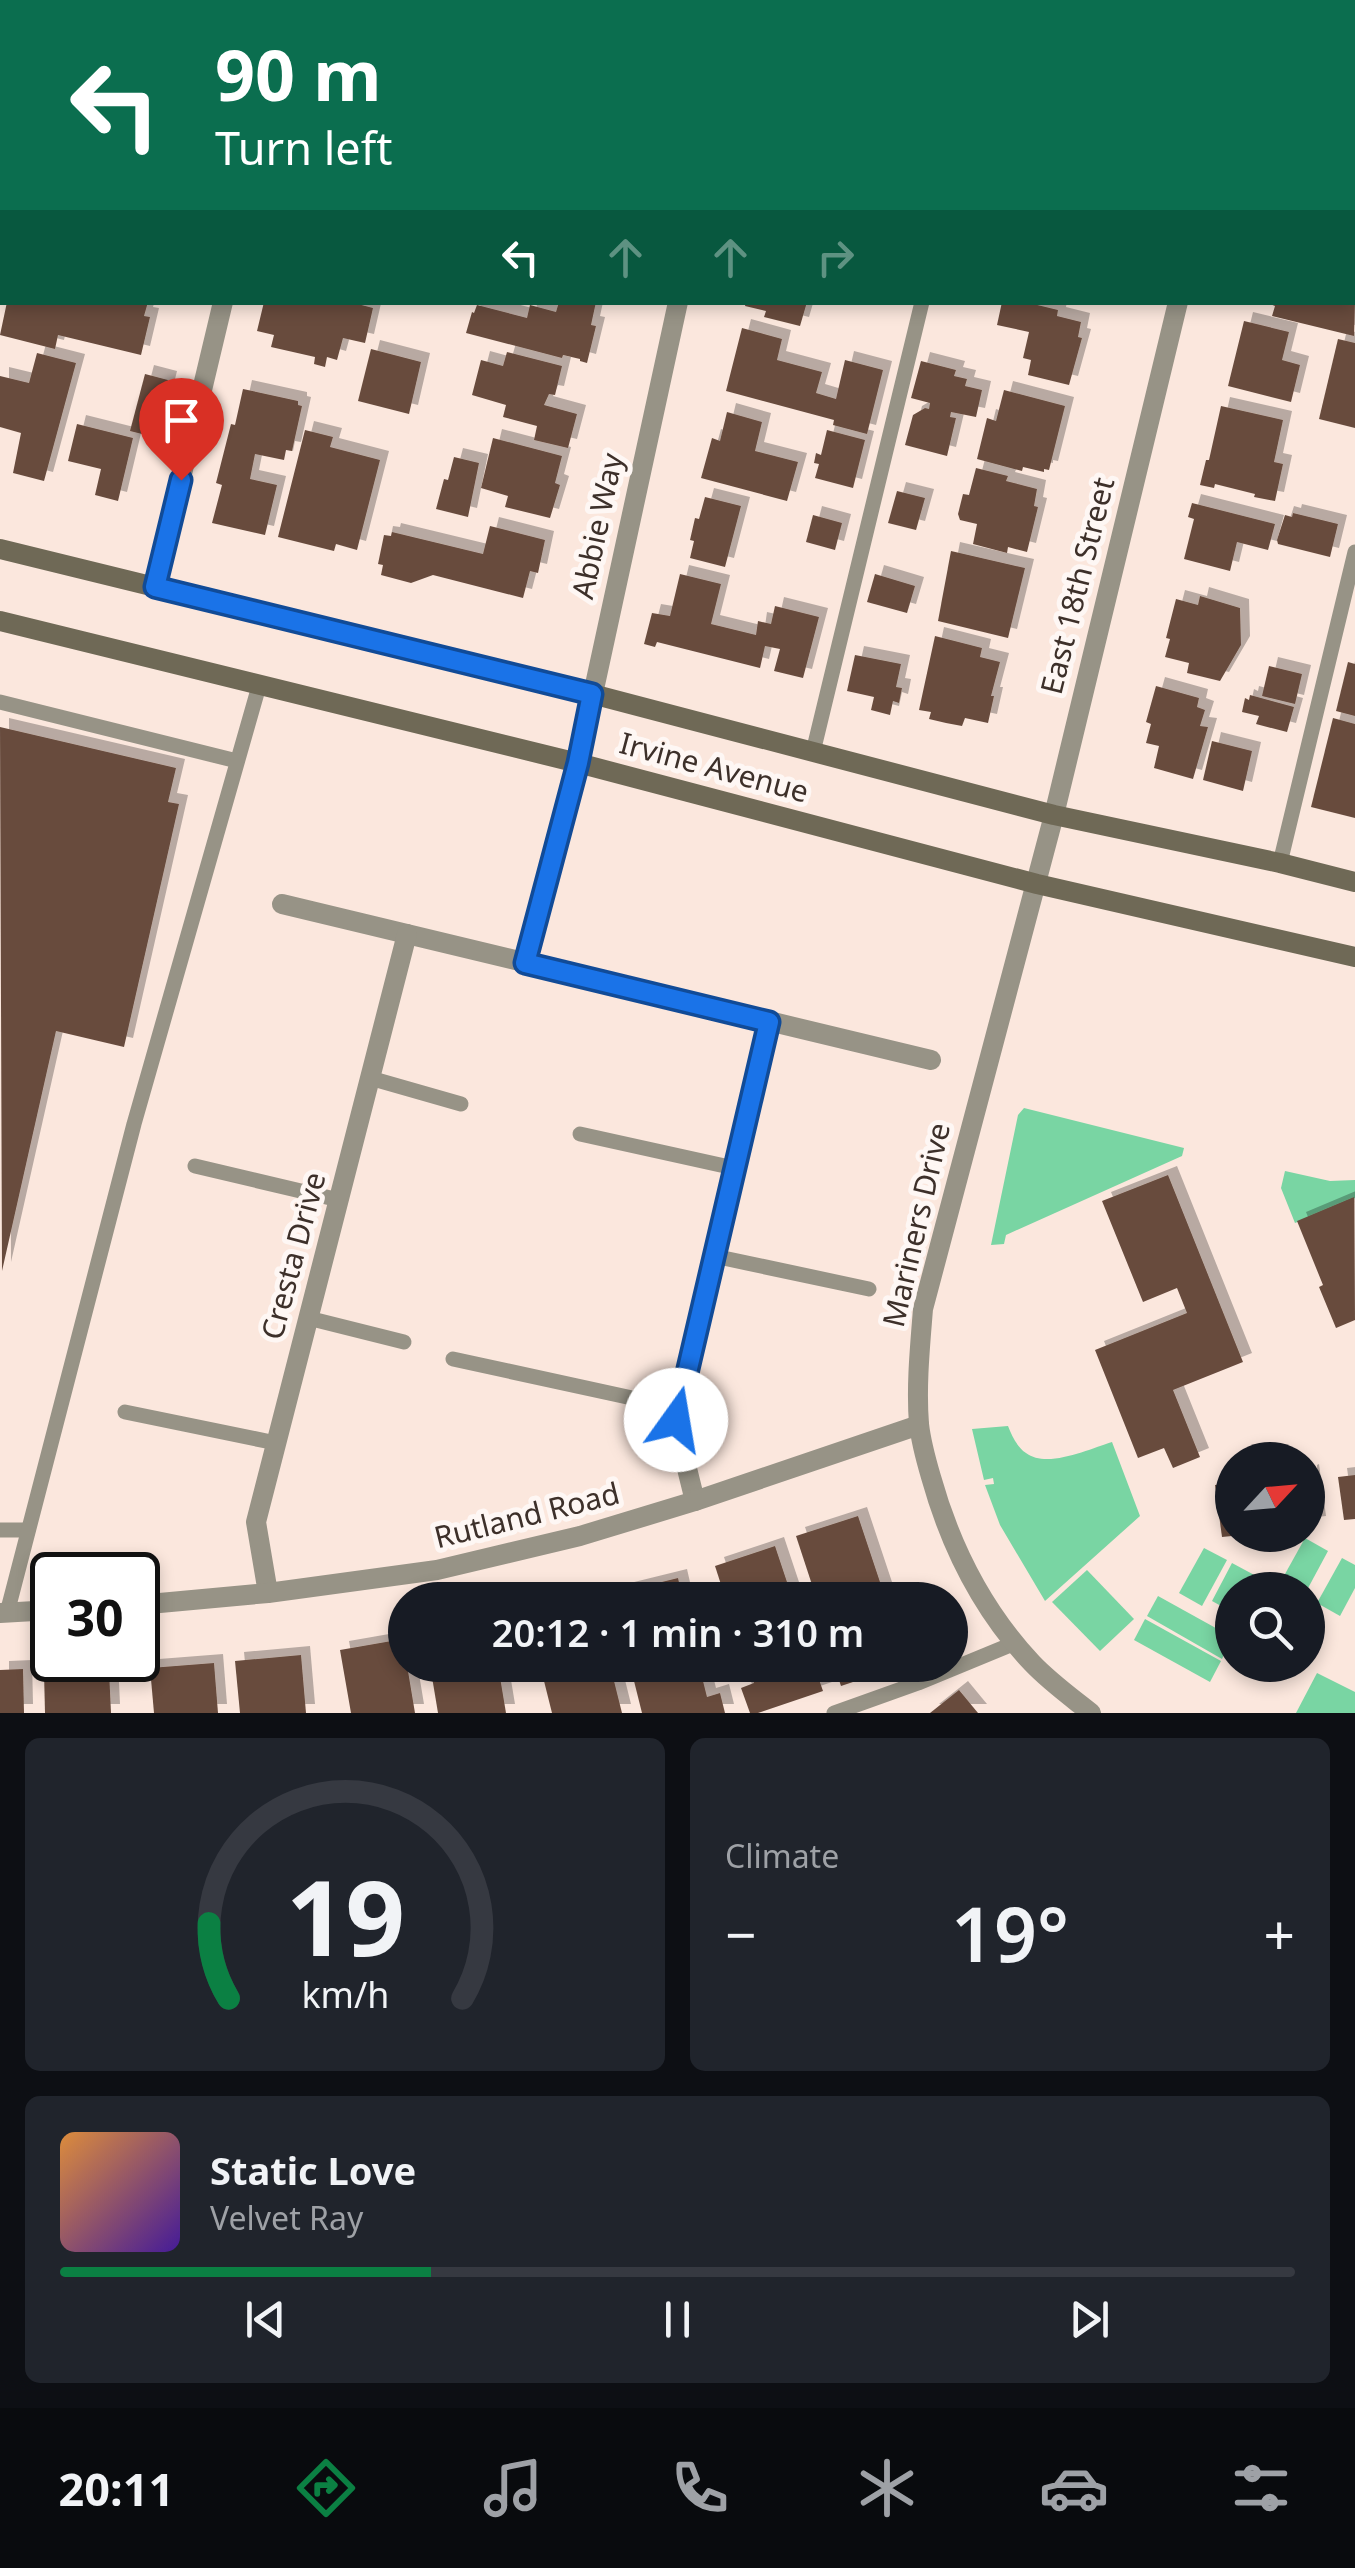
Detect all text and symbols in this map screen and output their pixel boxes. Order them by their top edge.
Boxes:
text: 90 m [215,26,382,122]
icon: left [50,40,180,170]
text: Turn left [215,117,392,178]
icon: left [493,230,548,285]
icon: ahead [598,230,653,285]
icon: ahead [703,230,758,285]
icon: right [808,230,863,285]
pin [139,378,224,481]
icon: arrive [154,393,209,448]
street label: Abbie Way [561,448,632,602]
street label: East 18th Street [1030,473,1123,698]
street label: Irvine Avenue [615,722,813,811]
street label: Mariners Drive [872,1119,959,1331]
street label: Cresta Drive [251,1167,335,1344]
position arrow [624,1368,728,1472]
north arrow [1215,1442,1325,1552]
map controls [1215,1442,1325,1682]
street label: Rutland Road [430,1472,624,1557]
speed limit sign: 30 [30,1552,160,1682]
button: search [1215,1572,1325,1682]
text: 20:12 · 1 min · 310 m [492,1606,864,1658]
text: Climate [725,1834,839,1877]
text: 19 [286,1845,404,1986]
text: 19° [951,1882,1069,1984]
text: − [725,1896,756,1971]
text: + [1264,1896,1295,1971]
text: km/h [301,1970,389,2018]
text: Static Love [210,2144,416,2196]
text: Velvet Ray [210,2196,363,2239]
icon: previous [238,2292,293,2347]
icon: pause [650,2292,705,2347]
icon: next [1062,2292,1117,2347]
icon: directions [291,2453,361,2523]
icon: music [478,2453,548,2523]
icon: phone [665,2453,735,2523]
icon: climate [852,2453,922,2523]
icon: car [1039,2453,1109,2523]
icon: filters [1226,2453,1296,2523]
text: 20:11 [59,2458,174,2519]

